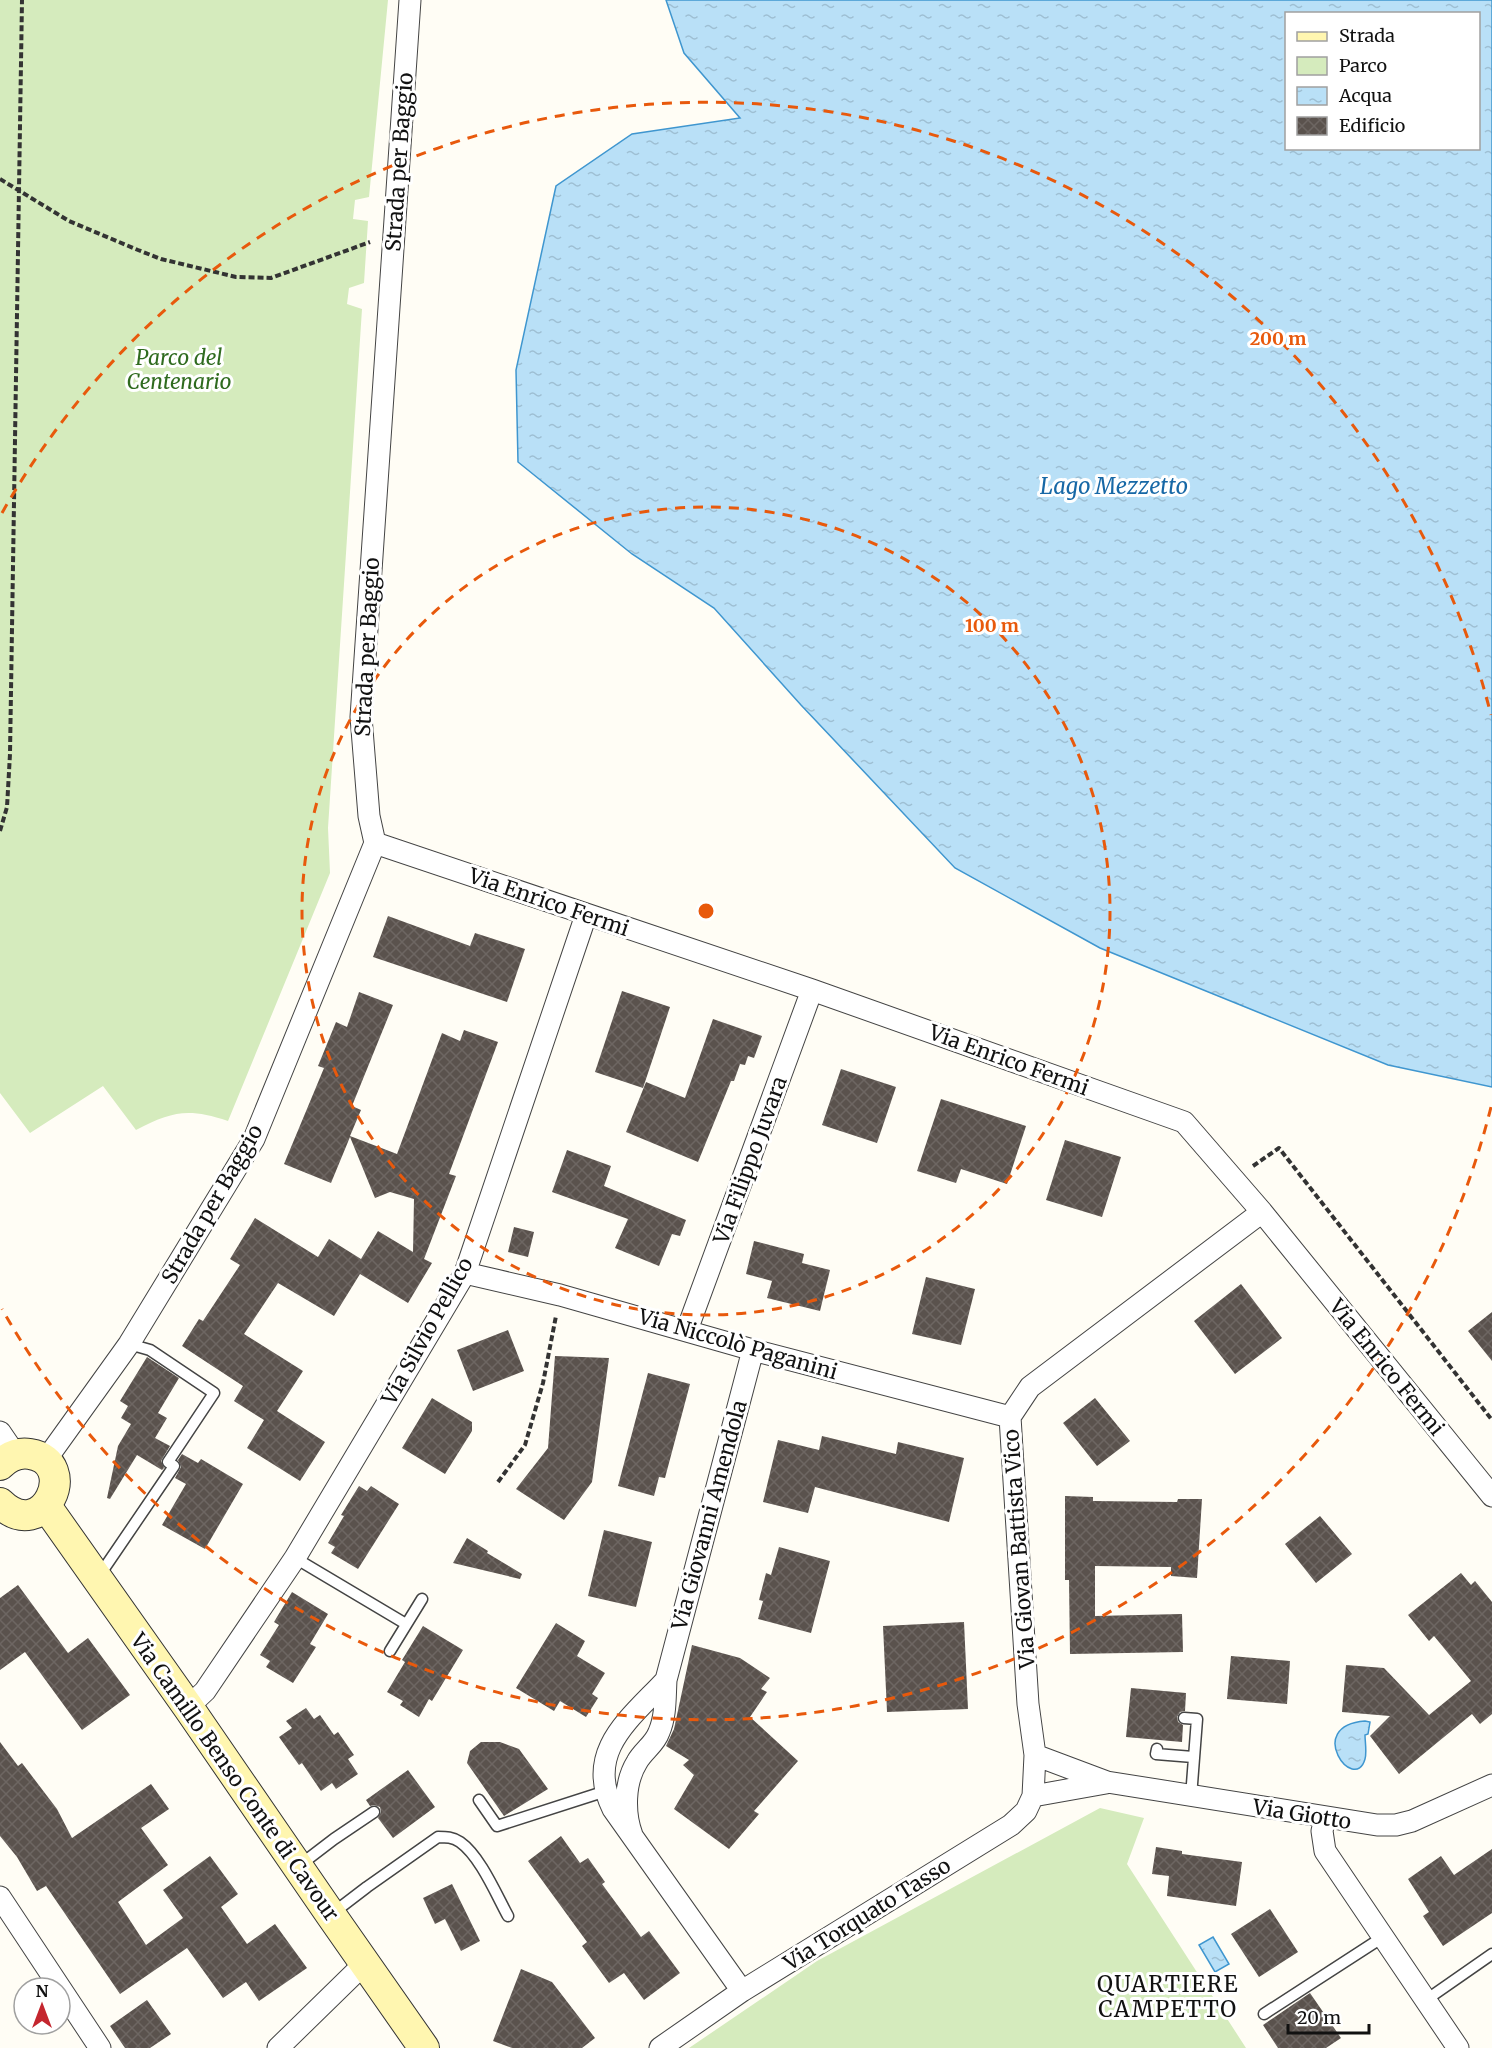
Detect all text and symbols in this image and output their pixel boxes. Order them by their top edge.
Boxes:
legend [1285,12,1480,150]
text: Strada [1339,24,1395,47]
text: Parco [1339,54,1387,77]
street label: Strada per Baggio [379,72,419,252]
text: Acqua [1338,84,1392,107]
text: Edificio [1339,114,1405,137]
text: 200 m [1250,327,1306,350]
park label: Parco del Centenario [127,344,231,395]
water label: Lago Mezzetto [1040,472,1188,500]
street label: Strada per Baggio [349,557,385,737]
text: 100 m [965,614,1019,637]
street label: Via Enrico Fermi [464,862,633,942]
centre of rings [696,901,716,921]
street label: Via Enrico Fermi [925,1018,1093,1101]
street label: Via Filippo Juvara [707,1073,793,1248]
street label: Strada per Baggio [155,1120,269,1288]
street label: Via Silvio Pellico [375,1253,479,1410]
street label: Via Enrico Fermi [1323,1292,1450,1441]
street label: Via Niccolò Paganini [634,1302,841,1385]
street label: Via Giovanni Amendola [665,1397,753,1634]
street label: Via Giovan Battista Vico [997,1428,1041,1671]
street label: Via Camillo Benso Conte di Cavour [124,1627,345,1926]
street label: Via Giotto [1250,1793,1353,1835]
street label: Via Torquato Tasso [778,1852,955,1977]
district label: QUARTIERE CAMPETTO [1097,1970,1239,2023]
north arrow [12,1976,72,2036]
text: N [36,1981,49,2001]
scale bar [1288,1997,1369,2035]
text: 20 m [1297,2006,1341,2029]

